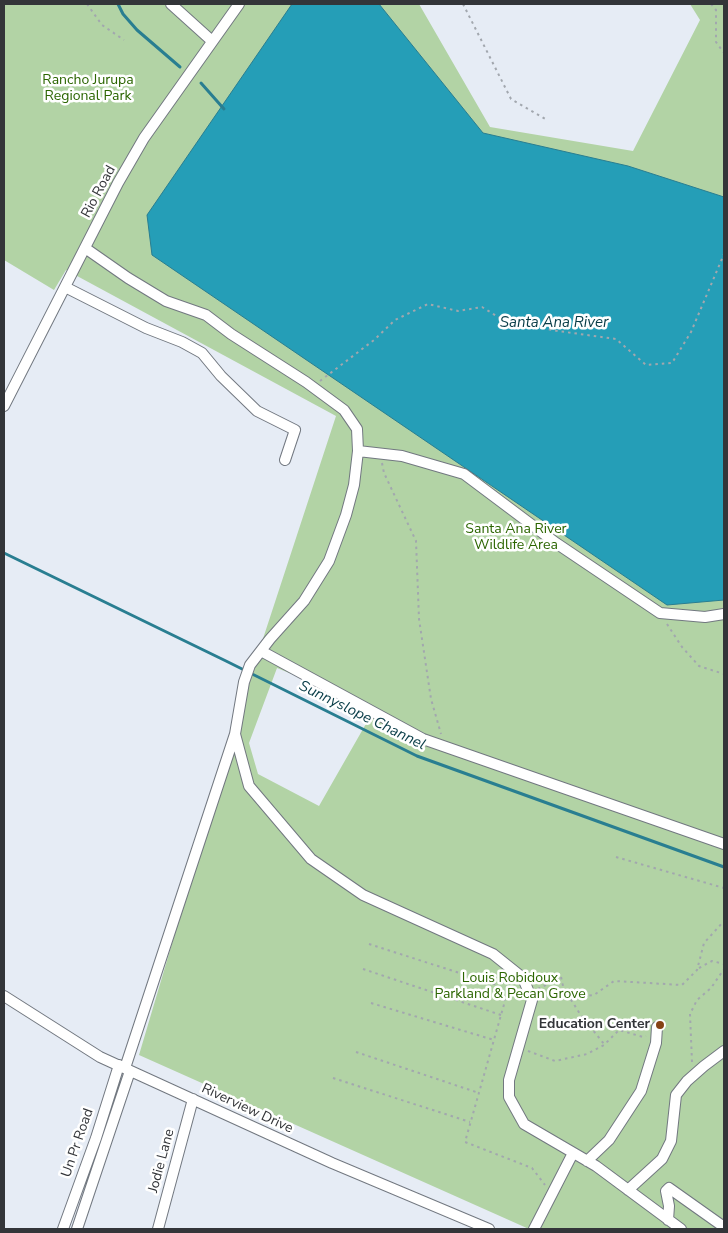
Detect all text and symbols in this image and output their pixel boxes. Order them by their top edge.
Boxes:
park label: Rancho Jurupa Regional Park [42,73,134,105]
street label: Rio Road [78,163,120,221]
water label: Santa Ana River [500,314,608,332]
park label: Santa Ana River Wildlife Area [465,522,567,554]
water label: Sunnyslope Channel [296,678,428,754]
park label: Louis Robidoux Parkland & Pecan Grove [434,971,586,1004]
place label: Education Center [539,1017,650,1033]
marker: Education Center [654,1019,666,1031]
street label: Riverview Drive [199,1080,295,1138]
street label: Un Pr Road [58,1106,98,1180]
street label: Jodie Lane [145,1127,179,1195]

